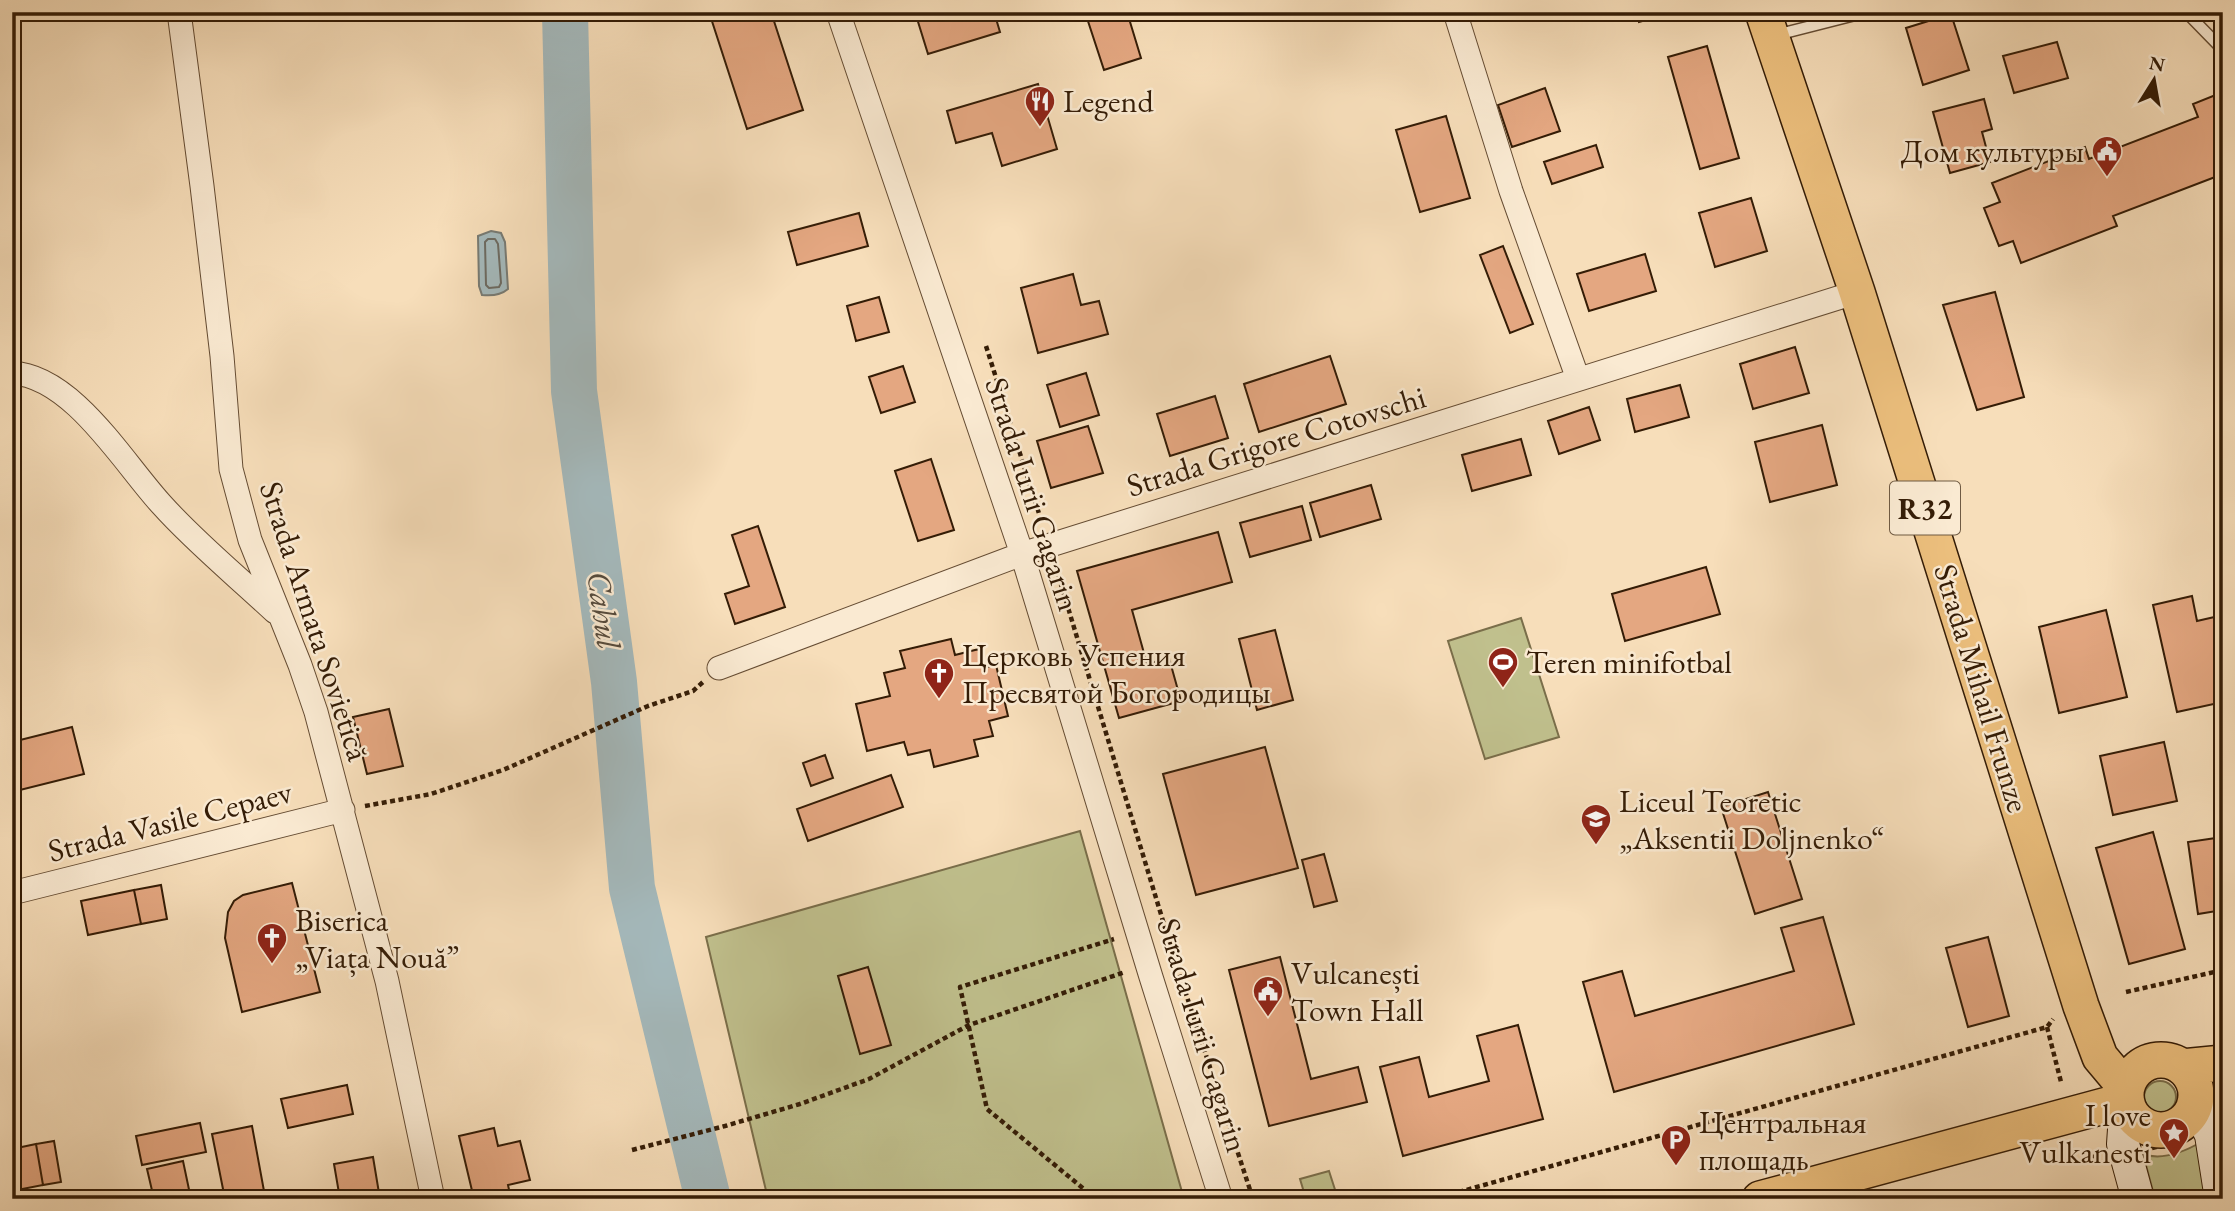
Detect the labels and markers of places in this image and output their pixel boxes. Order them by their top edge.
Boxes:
place label: Legend [1063,80,1154,122]
restaurant icon: Legend [1023,84,1057,128]
place label: Дом культуры [1901,130,2084,172]
public building icon: Дом культуры [2090,134,2124,178]
place label: Церковь Успения Пресвятой Богородицы [962,634,1271,713]
place label: Teren minifotbal [1526,641,1732,683]
sports icon: Teren minifotbal [1486,645,1520,689]
church icon: Церковь Успения Пресвятой Богородицы [922,656,956,700]
place label: Liceul Teoretic „Aksentii Doljnenko“ [1619,780,1885,859]
school or university icon: Liceul Teoretic „Aksentii Doljnenko“ [1579,802,1613,846]
place label: Biserica „Viața Nouă” [295,899,459,978]
church icon: Biserica „Viața Nouă” [255,921,289,965]
place label: Vulcanești Town Hall [1291,952,1424,1031]
public building icon: Vulcanești Town Hall [1251,974,1285,1018]
place label: I love Vulkanesti [2020,1094,2151,1173]
place label: Центральная площадь [1699,1101,1866,1180]
place icon: I love Vulkanesti [2157,1116,2191,1160]
parking icon: Центральная площадь [1659,1123,1693,1167]

